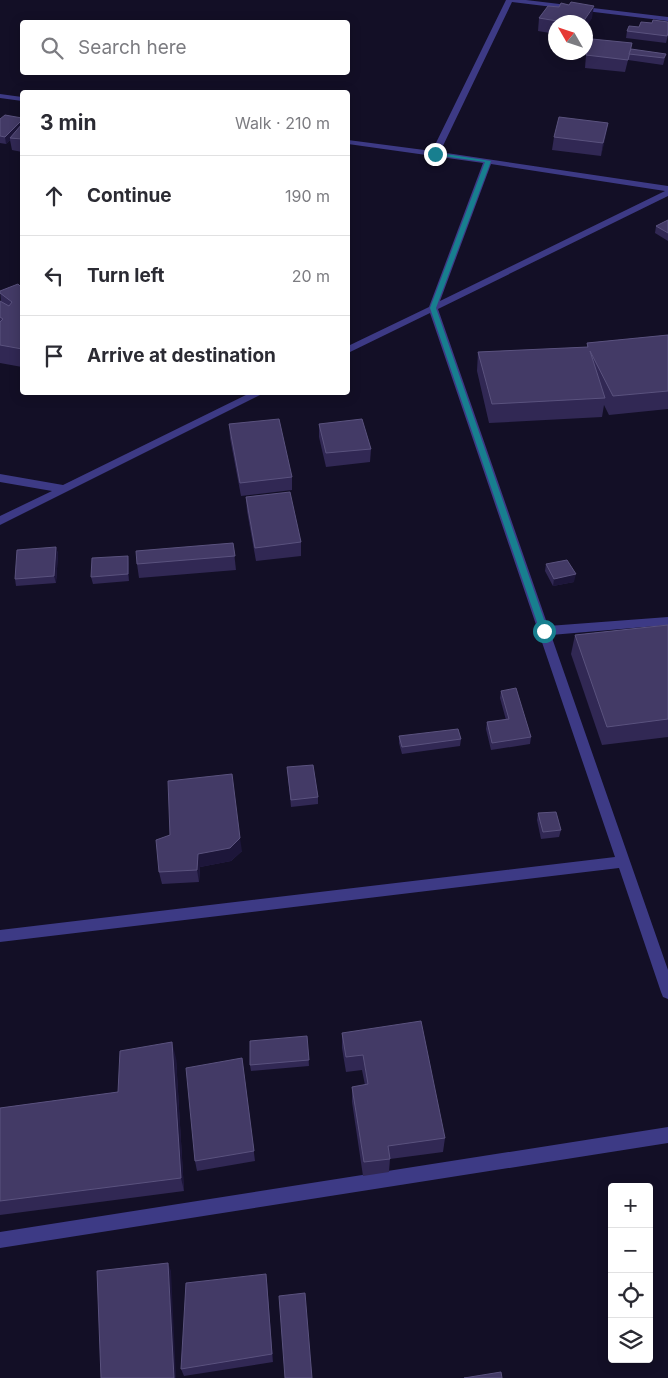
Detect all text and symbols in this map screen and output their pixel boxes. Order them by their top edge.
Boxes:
north arrow [548,15,593,60]
search box [20,20,350,75]
icon: search [38,34,66,62]
text: Search here [78,36,187,59]
text: 3 min [40,110,96,135]
text: Walk · 210 m [235,113,330,133]
route end [424,143,447,166]
icon: ahead [40,182,68,210]
text: Continue [87,184,172,207]
text: 190 m [285,186,330,206]
icon: left [40,262,68,290]
text: Turn left [87,264,165,287]
text: 20 m [292,266,330,286]
icon: arrive [40,342,68,370]
text: Arrive at destination [87,344,276,367]
route start [533,620,556,643]
map controls [608,1183,653,1363]
button: + [608,1183,653,1228]
button: − [608,1228,653,1273]
button: locate [608,1273,653,1318]
button: layers [608,1318,653,1363]

